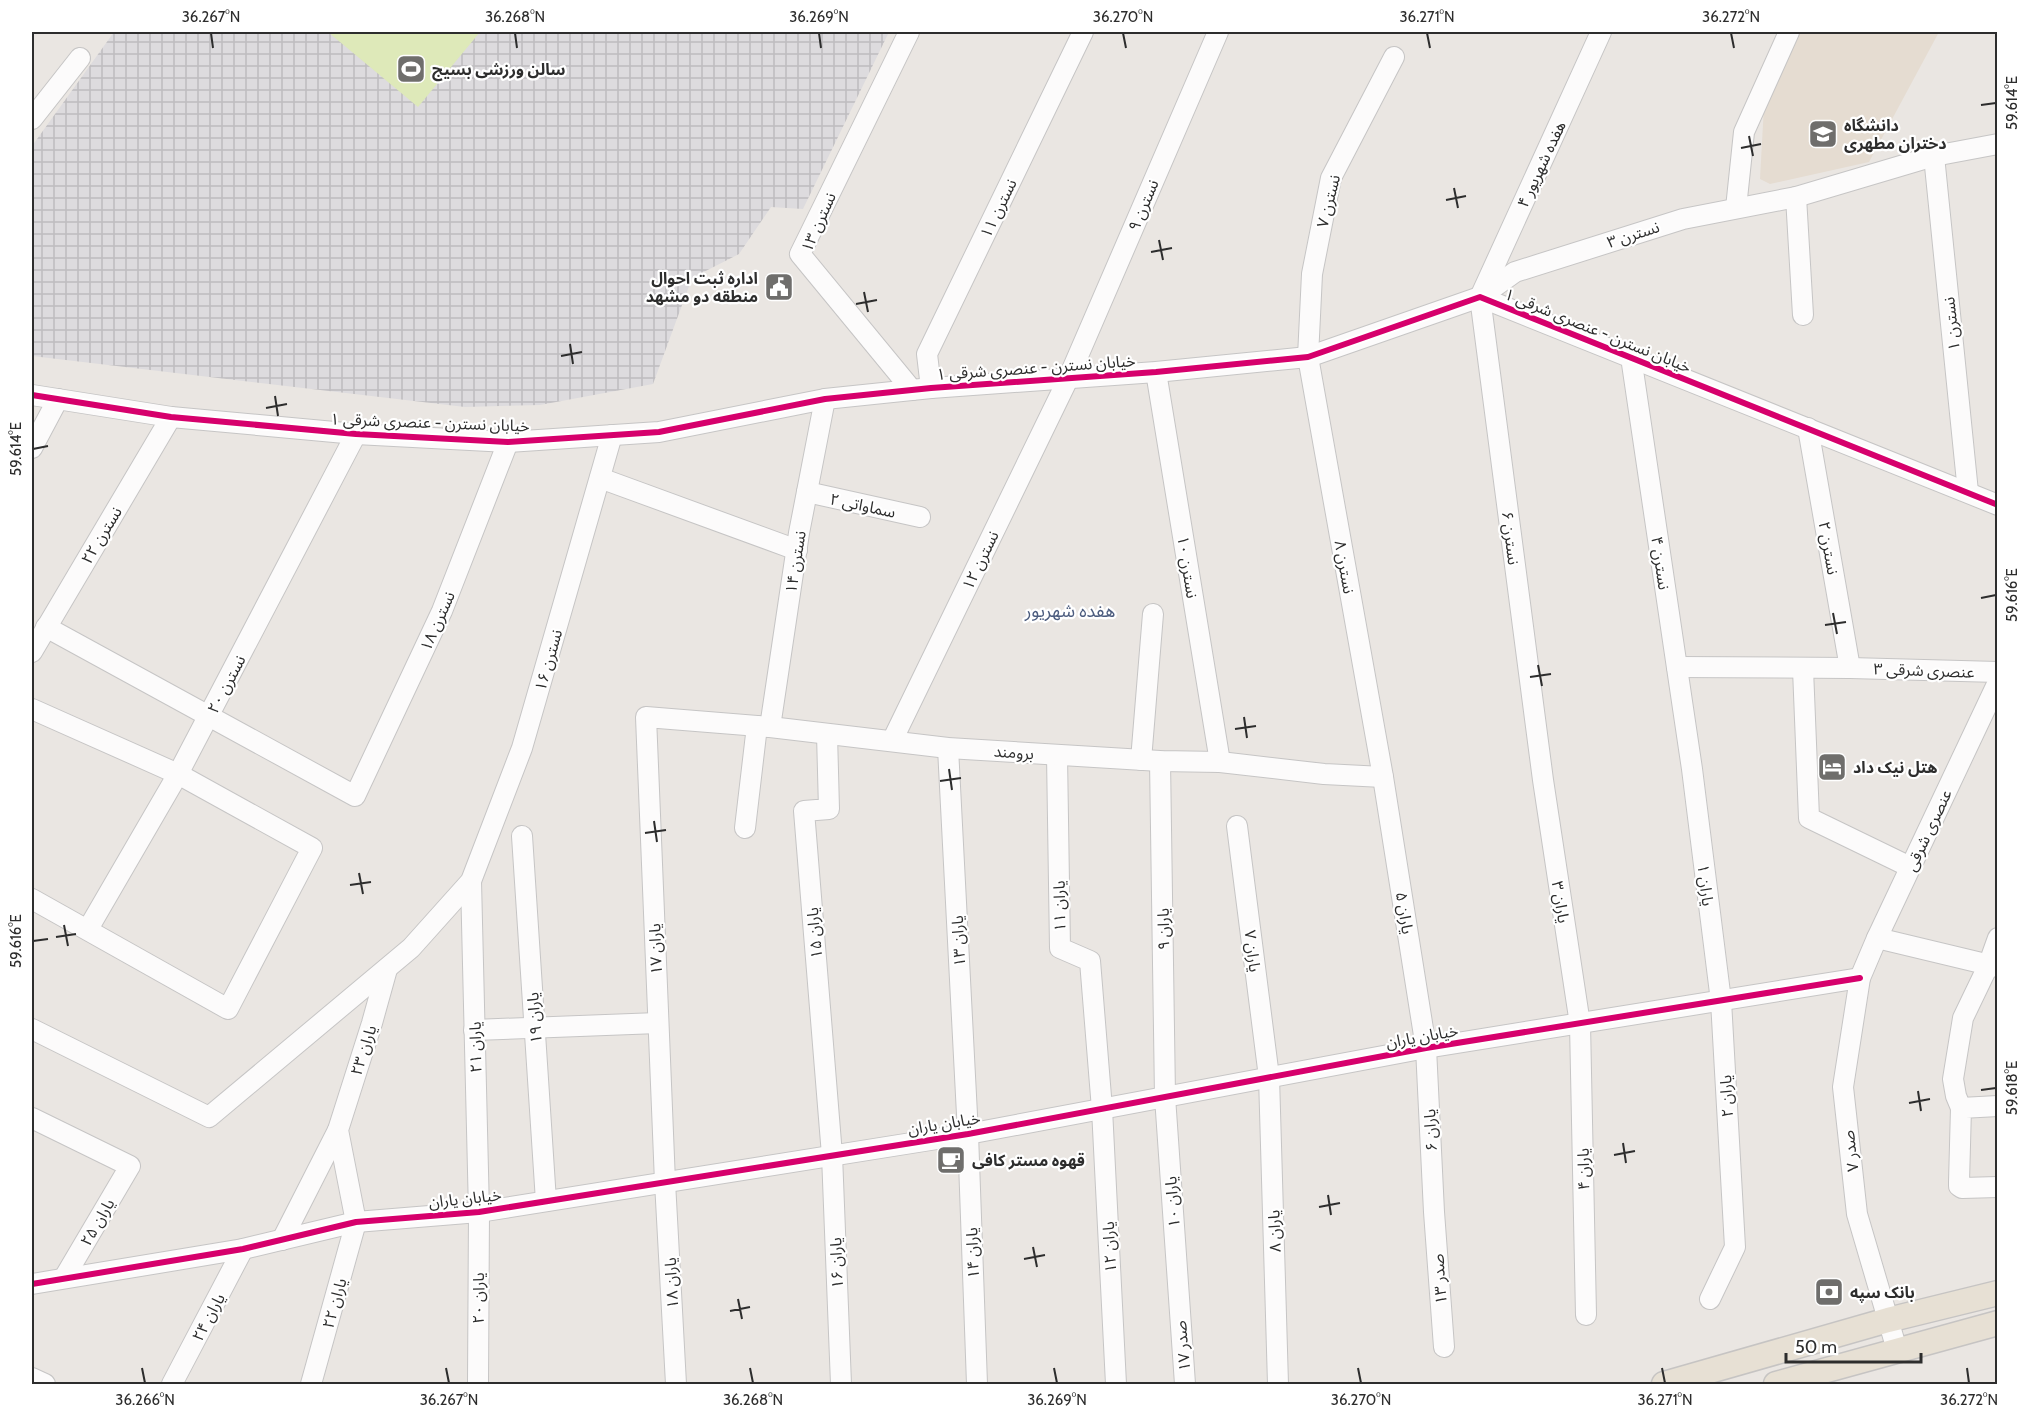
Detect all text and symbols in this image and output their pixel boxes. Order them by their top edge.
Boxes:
text: 36.267°N [182,8,240,26]
text: 36.268°N [485,8,545,26]
text: 36.269°N [789,8,849,26]
text: 36.270°N [1093,8,1153,26]
text: 36.271°N [1400,8,1454,26]
text: 36.272°N [1702,8,1760,26]
sports icon: سالن ورزشی بسیج [395,53,427,85]
place label: سالن ورزشی بسیج [432,60,565,82]
text: 59.614°E [2003,76,2021,130]
place label: دانشگاه دختران مطهری [1844,116,1946,153]
street label: هفده شهریور ۴ [1513,118,1570,210]
school or university icon: دانشگاه دختران مطهری [1807,118,1839,150]
street label: نسترن ۷ [1313,173,1344,230]
street label: نسترن ۱۱ [976,176,1021,241]
street label: نسترن ۹ [1124,177,1163,234]
street label: نسترن ۱۳ [797,190,840,255]
street label: نسترن ۳ [1605,217,1662,252]
place label: اداره ثبت احوال منطقه دو مشهد [646,269,758,306]
public building icon: اداره ثبت احوال منطقه دو مشهد [763,271,795,303]
street label: خیابان نسترن - عنصری شرقی ۱ [1502,284,1694,377]
street label: نسترن ۱ [1939,296,1964,352]
street label: خیابان نسترن - عنصری شرقی ۱ [936,351,1136,384]
street label: خیابان نسترن - عنصری شرقی ۱ [330,410,530,435]
text: 59.614°E [7,422,25,476]
street label: سماواتی ۲ [828,489,898,522]
street label: نسترن ۲۲ [77,503,126,567]
street label: نسترن ۶ [1498,510,1523,566]
street label: نسترن ۲ [1814,520,1843,576]
street label: نسترن ۱۲ [958,528,1003,593]
street label: نسترن ۱۴ [781,529,810,595]
street label: نسترن ۱۰ [1173,534,1202,600]
street label: نسترن ۴ [1647,535,1674,591]
street label: نسترن ۸ [1330,539,1359,595]
text: 59.616°E [2003,568,2021,622]
street label: نسترن ۱۸ [416,589,459,654]
district label: هفده شهریور [1024,600,1115,622]
street label: نسترن ۱۶ [531,627,566,693]
street label: نسترن ۲۰ [203,652,250,717]
street label: عنصری شرقی ۳ [1873,659,1975,682]
street label: برومند [993,742,1035,763]
hotel icon: هتل نیک داد [1816,751,1848,783]
place label: هتل نیک داد [1853,758,1937,777]
street label: عنصری شرقی [1901,786,1956,874]
street label: یاران ۱ [1693,863,1718,907]
street label: یاران ۱۱ [1050,880,1069,932]
street label: یاران ۳ [1548,880,1573,925]
street label: یاران ۵ [1392,891,1417,936]
street label: یاران ۱۵ [803,906,826,959]
street label: یاران ۹ [1154,908,1173,950]
text: 59.616°E [7,914,25,968]
street label: یاران ۱۳ [948,915,969,967]
street label: یاران ۱۷ [645,923,666,975]
street label: یاران ۷ [1240,929,1265,973]
street label: یاران ۱۹ [523,992,546,1044]
street label: یاران ۲۱ [466,1021,485,1073]
street label: خیابان یاران [1384,1021,1460,1052]
street label: یاران ۲۳ [346,1023,380,1078]
text: 59.618°E [2003,1061,2021,1115]
street label: یاران ۲ [1716,1074,1737,1118]
street label: خیابان یاران [906,1108,982,1139]
street label: یاران ۶ [1420,1108,1441,1152]
street label: صدر ۷ [1839,1129,1862,1173]
cafe icon: قهوه مستر کافی [935,1144,967,1176]
street label: یاران ۴ [1574,1148,1593,1190]
place label: قهوه مستر کافی [972,1151,1085,1170]
street label: یاران ۱۰ [1161,1176,1184,1228]
street label: خیابان یاران [428,1185,502,1212]
street label: یاران ۲۵ [76,1195,119,1249]
street label: یاران ۸ [1264,1209,1285,1253]
street label: یاران ۱۲ [1099,1221,1120,1273]
street label: یاران ۱۴ [962,1227,983,1279]
street label: یاران ۱۶ [826,1237,847,1289]
street label: صدر ۱۳ [1428,1253,1451,1305]
street label: یاران ۱۸ [661,1257,682,1309]
street label: یاران ۲۰ [469,1272,488,1324]
street label: یاران ۲۲ [318,1276,351,1331]
bank icon: بانک سپه [1813,1276,1845,1308]
place label: بانک سپه [1850,1283,1915,1303]
street label: یاران ۲۴ [188,1290,229,1344]
street label: صدر ۱۷ [1171,1320,1194,1372]
scale bar [1786,1326,1921,1364]
text: 50 m [1795,1336,1837,1358]
text: 36.266°N [115,1391,175,1409]
text: 36.267°N [420,1391,478,1409]
text: 36.268°N [723,1391,783,1409]
text: 36.269°N [1027,1391,1087,1409]
text: 36.270°N [1331,1391,1391,1409]
text: 36.271°N [1638,1391,1692,1409]
text: 36.272°N [1940,1391,1998,1409]

